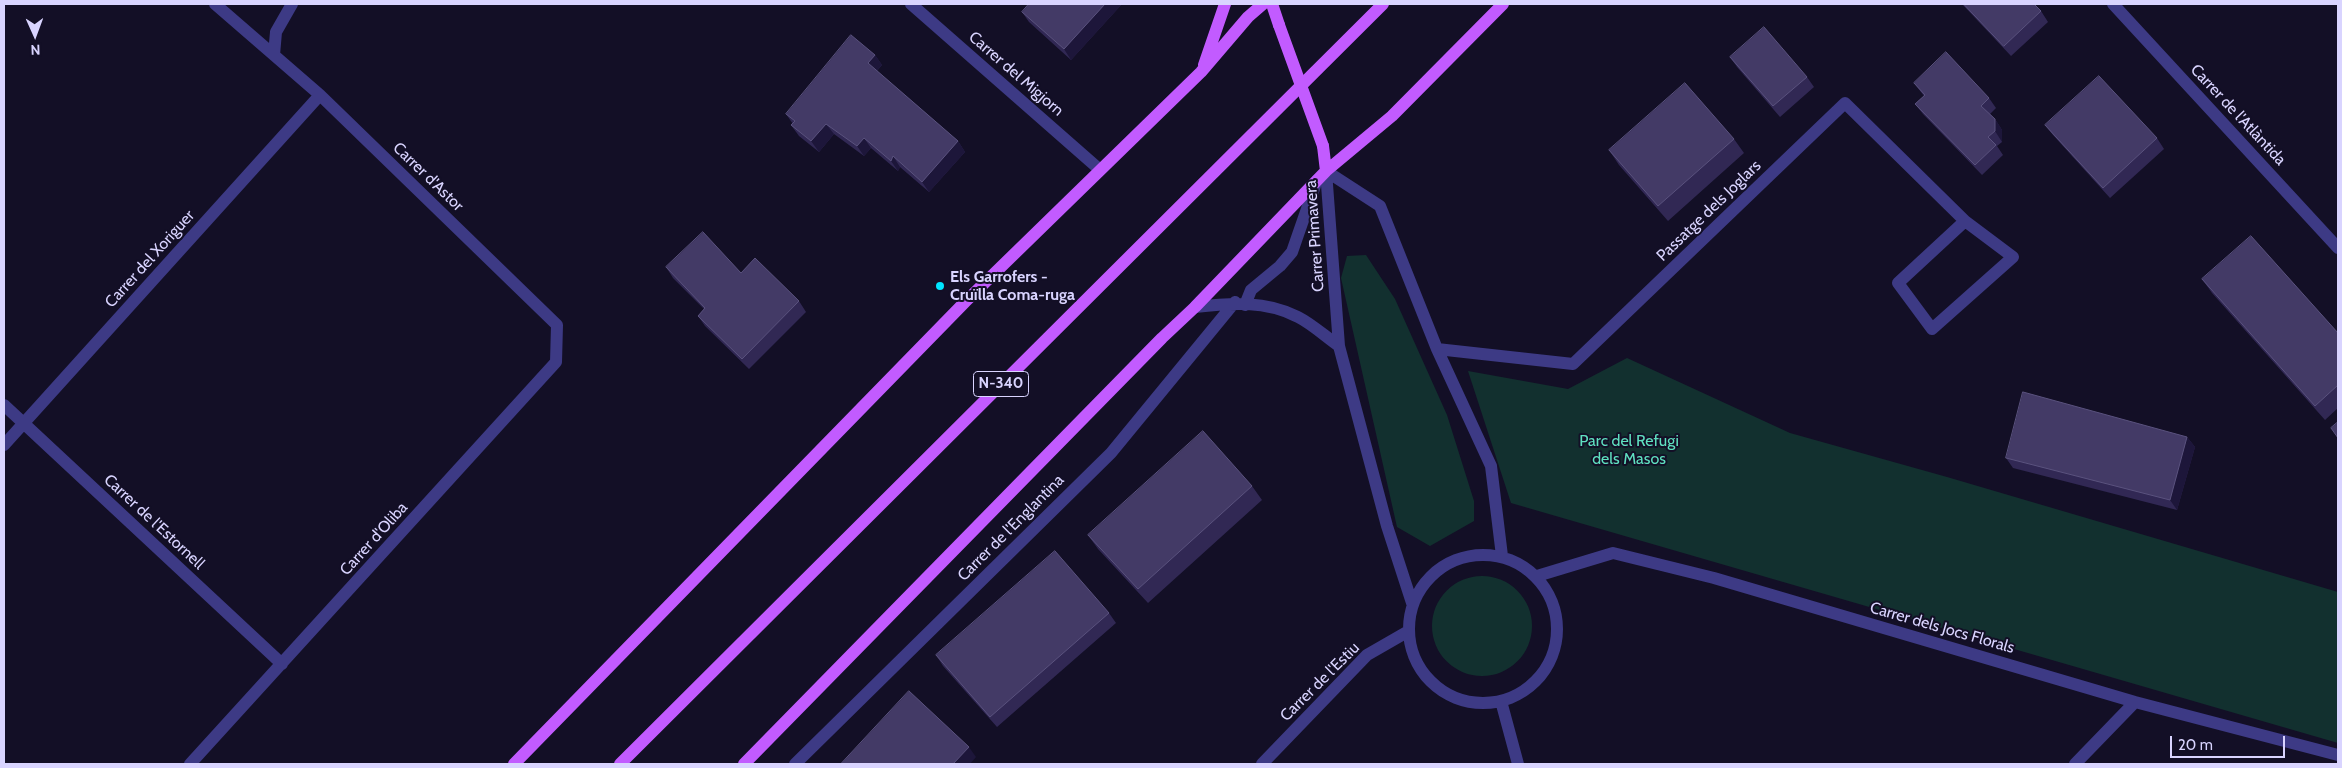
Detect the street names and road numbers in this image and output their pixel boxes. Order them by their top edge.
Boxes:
street label: Carrer del Migjorn [965,28,1067,120]
street label: Carrer de l'Atlàntida [2186,61,2290,169]
street label: Carrer d'Astor [389,139,467,215]
street label: Passatge dels Joglars [1653,156,1765,266]
street label: Carrer Primavera [1302,180,1328,292]
street label: Carrer del Xoriguer [101,206,199,312]
road number: N-340 [974,372,1028,396]
street label: Carrer de l'Estornell [100,470,208,574]
street label: Carrer de l'Englantina [954,471,1068,585]
street label: Carrer d'Oliba [336,498,412,580]
street label: Carrer dels Jocs Florals [1868,598,2016,658]
street label: Carrer de l'Estiu [1276,638,1364,726]

